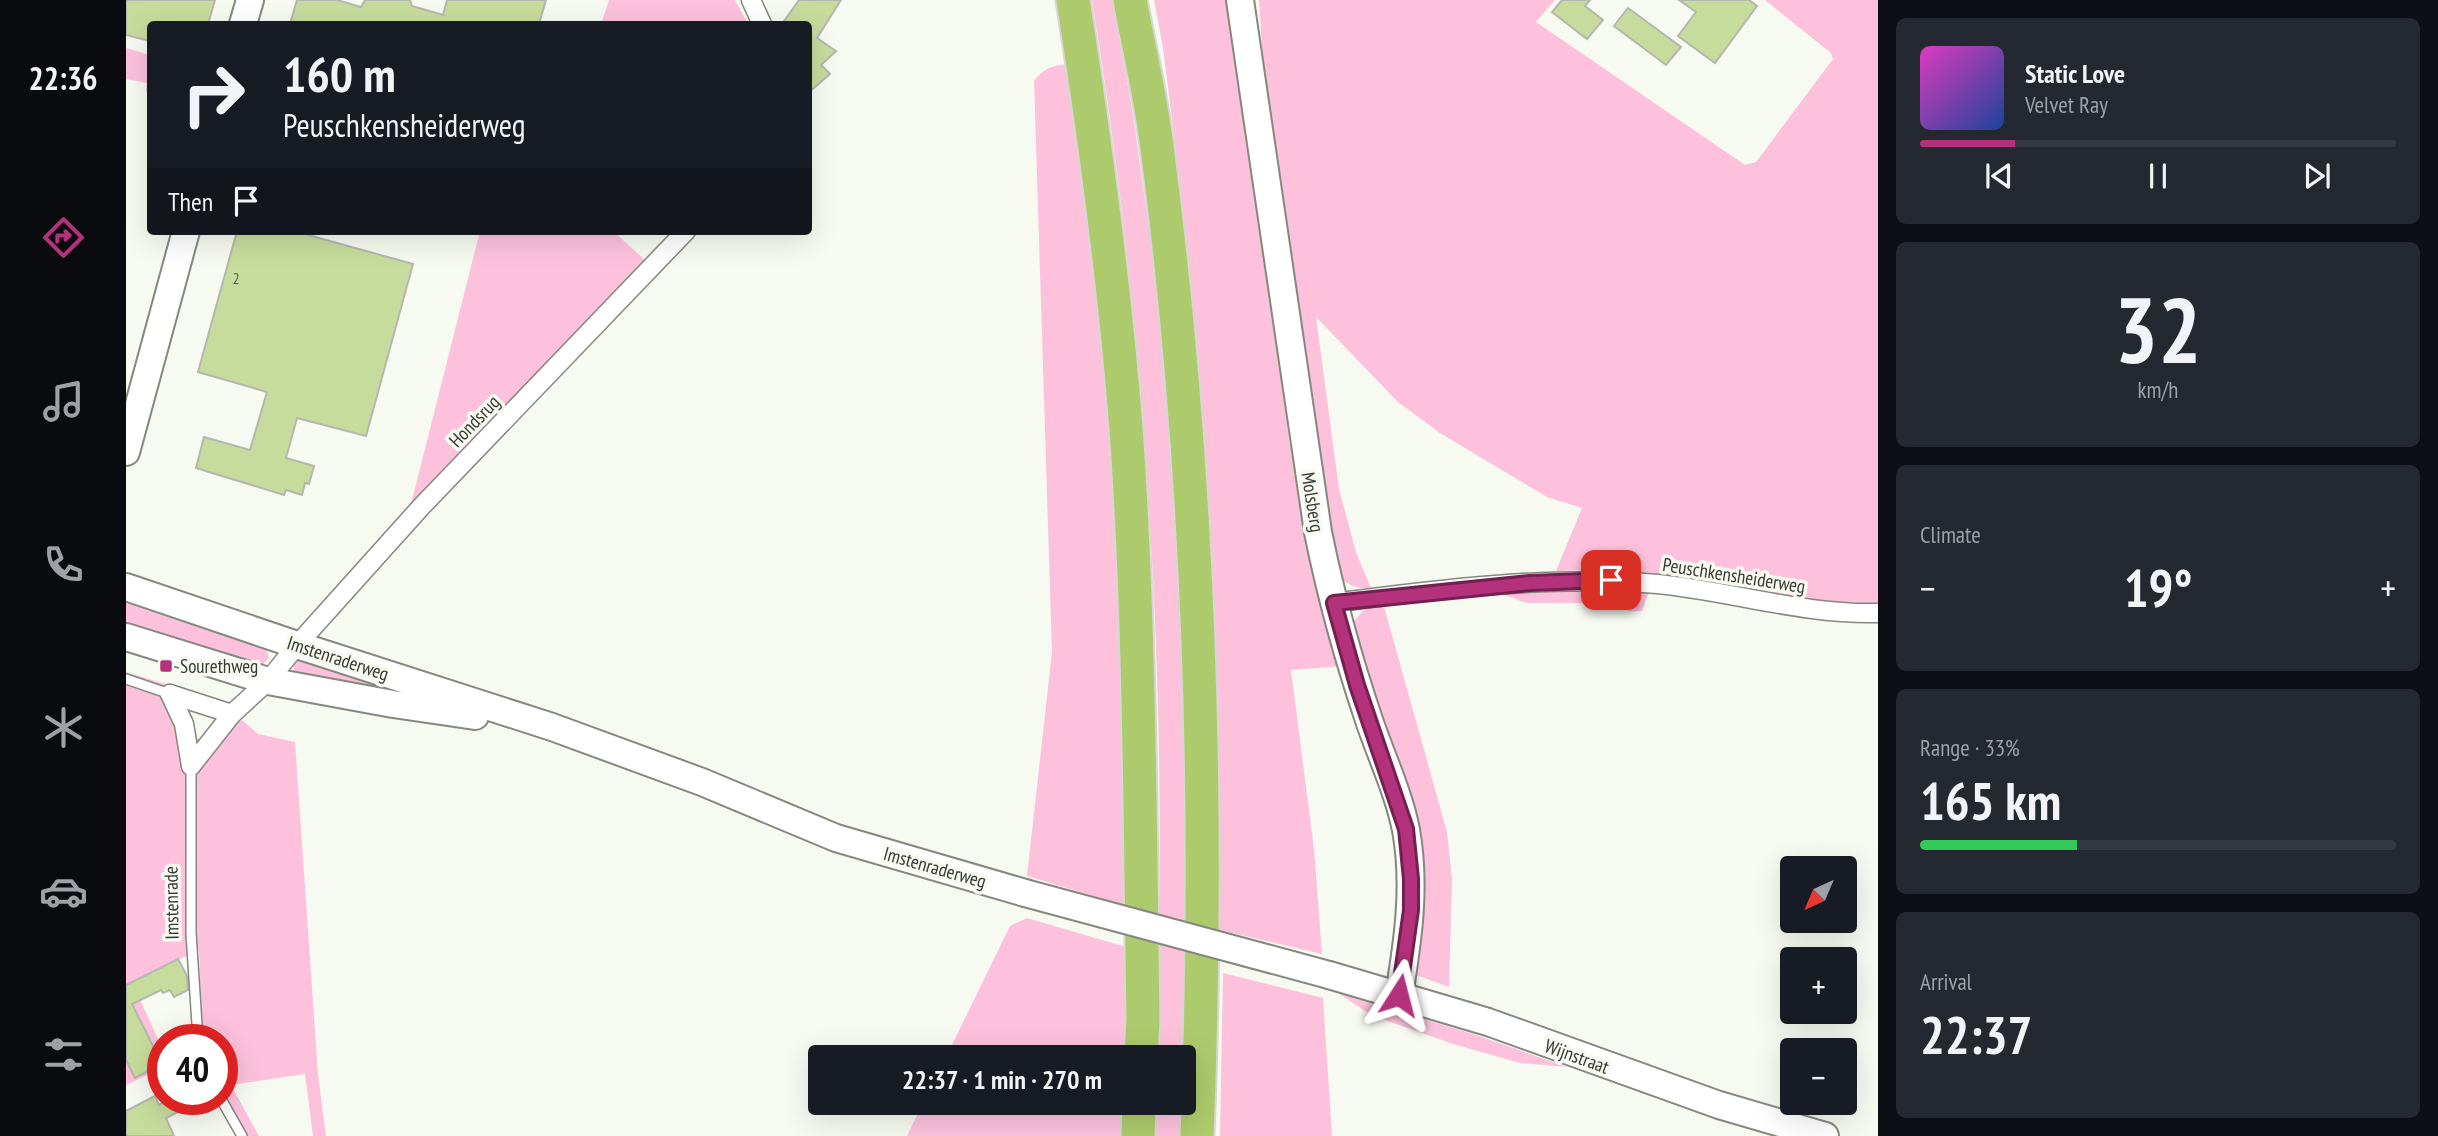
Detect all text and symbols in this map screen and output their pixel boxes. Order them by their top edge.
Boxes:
text: 160 m [283,42,396,106]
icon: right [168,49,259,140]
text: 22:36 [28,57,98,99]
text: Static Love [2025,57,2125,90]
text: Velvet Ray [2025,90,2108,119]
text: Peuschkensheiderweg [283,104,526,146]
icon: previous [1980,157,2018,195]
icon: pause [2139,157,2177,195]
icon: next [2298,157,2336,195]
icon: arrive [227,182,265,220]
text: Then [168,185,213,218]
icon: directions [39,213,88,262]
house number: 2 [232,268,240,288]
text: 32 [2115,270,2202,388]
text: km/h [2138,375,2178,404]
icon: music [39,377,88,426]
street label: Hondsrug [443,390,505,452]
street label: Molsberg [1296,470,1330,534]
text: Climate [1920,520,1981,549]
icon: phone [39,540,88,589]
pin [1581,550,1641,610]
street label: Peuschkensheiderweg [1661,552,1807,598]
text: 19° [2124,554,2192,621]
icon: arrive [1592,561,1630,599]
text: − [1920,563,1936,612]
text: + [2380,563,2396,612]
street label: Imstenraderweg [284,630,392,686]
place label: Sourethweg [180,654,258,678]
marker: Sourethweg [158,658,174,674]
icon: climate [39,703,88,752]
text: Range · 33% [1920,733,2020,762]
text: 165 km [1920,767,2061,834]
street label: Imstenraderweg [881,841,989,893]
north arrow [1780,856,1857,933]
map controls [1780,856,1857,1115]
street label: Imstenrade [158,866,184,940]
icon: car [39,867,88,916]
button: + [1780,947,1857,1024]
position arrow [1362,958,1436,1032]
text: Arrival [1920,967,1972,996]
text: 22:37 [1920,1001,2032,1068]
speed limit sign: 40 [147,1024,238,1115]
icon: filters [39,1030,88,1079]
street label: Wijnstraat [1542,1033,1613,1079]
button: − [1780,1038,1857,1115]
text: 22:37 · 1 min · 270 m [902,1063,1102,1096]

